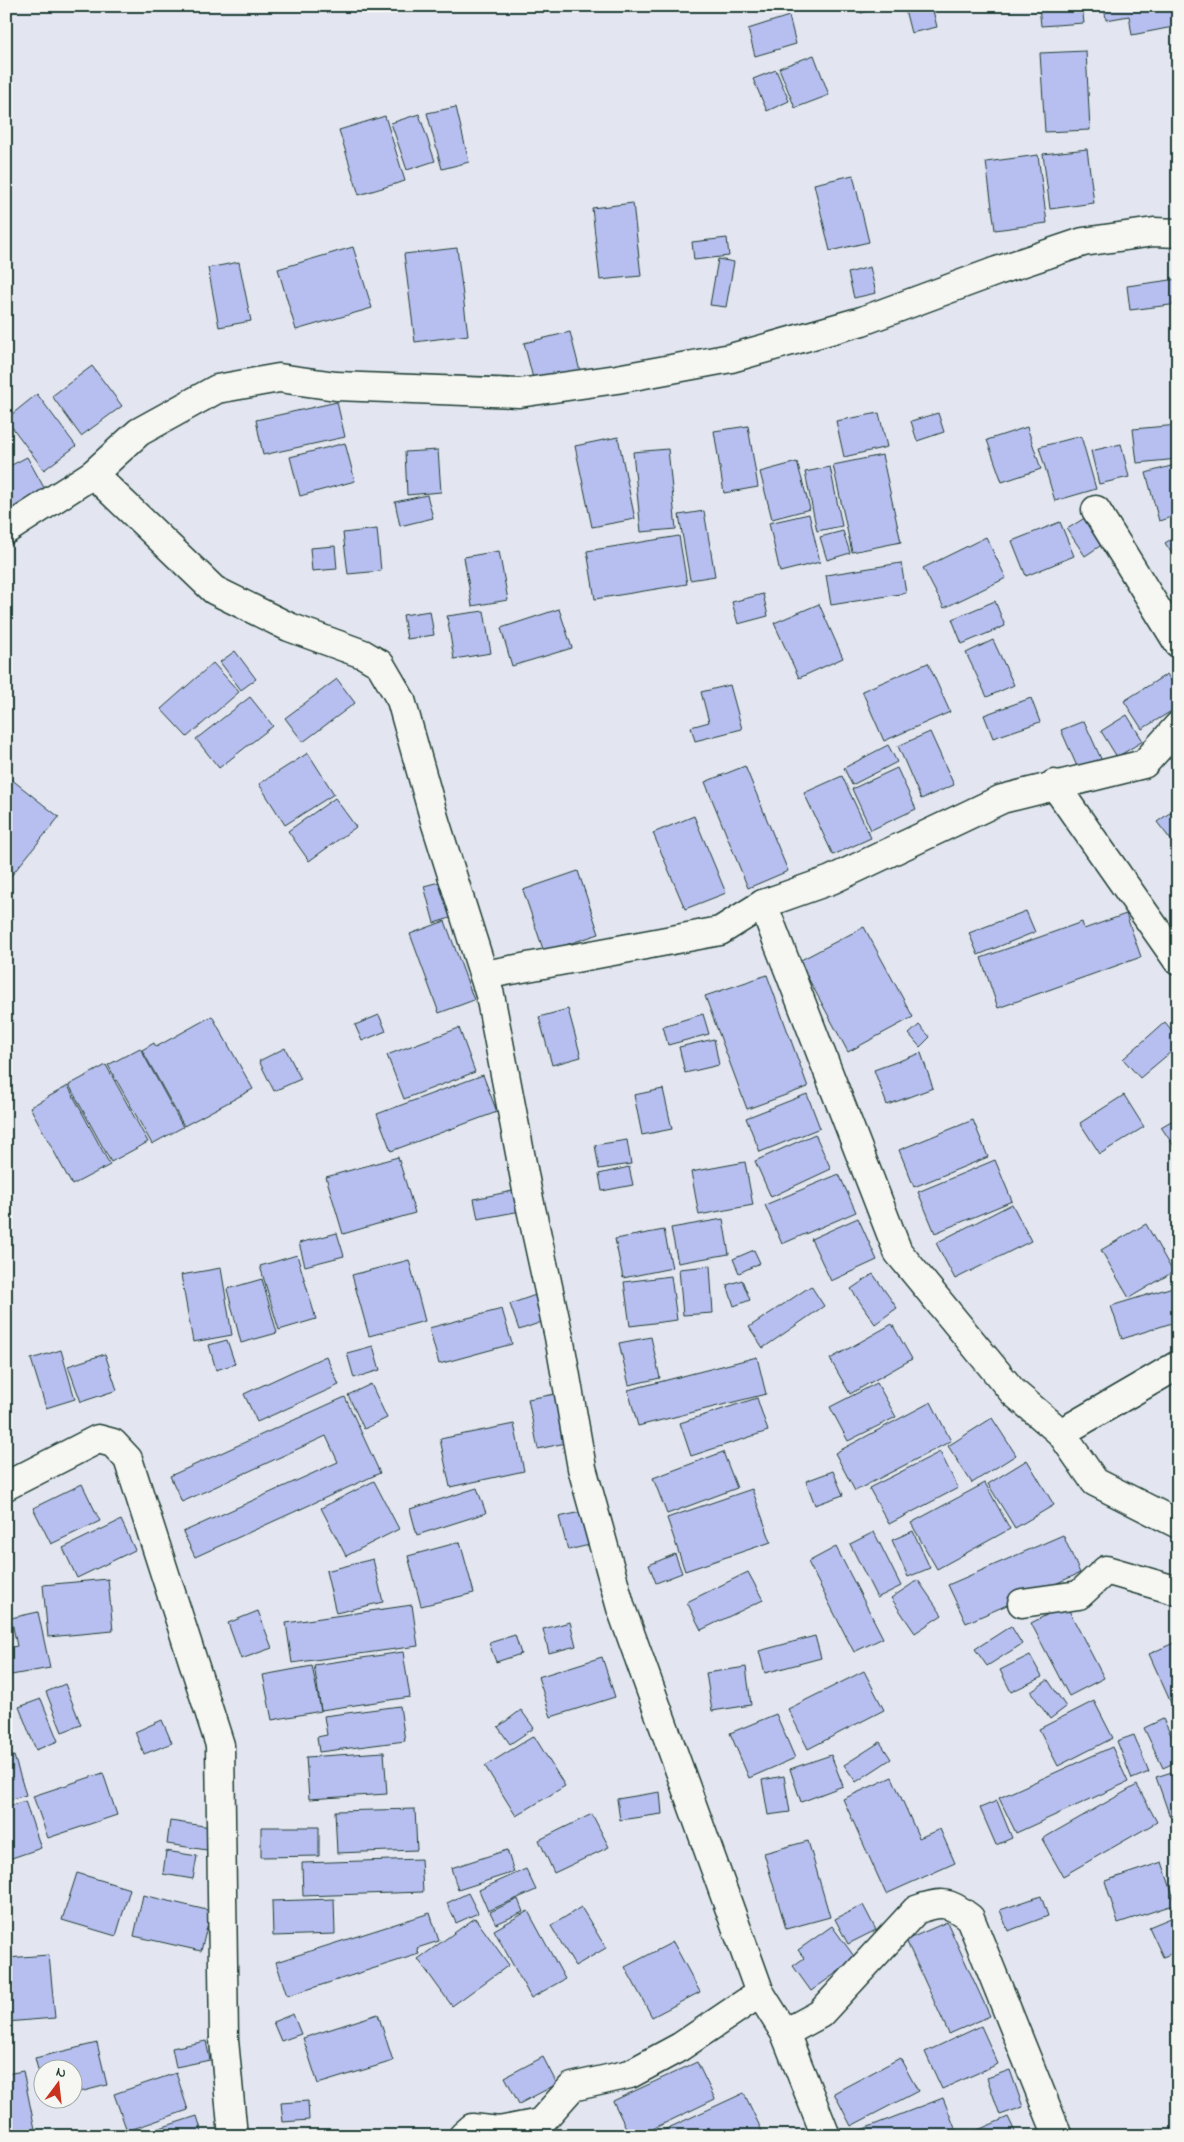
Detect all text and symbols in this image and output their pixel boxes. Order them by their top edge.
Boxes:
north arrow [32,2060,82,2110]
text: N [54,2062,68,2084]

